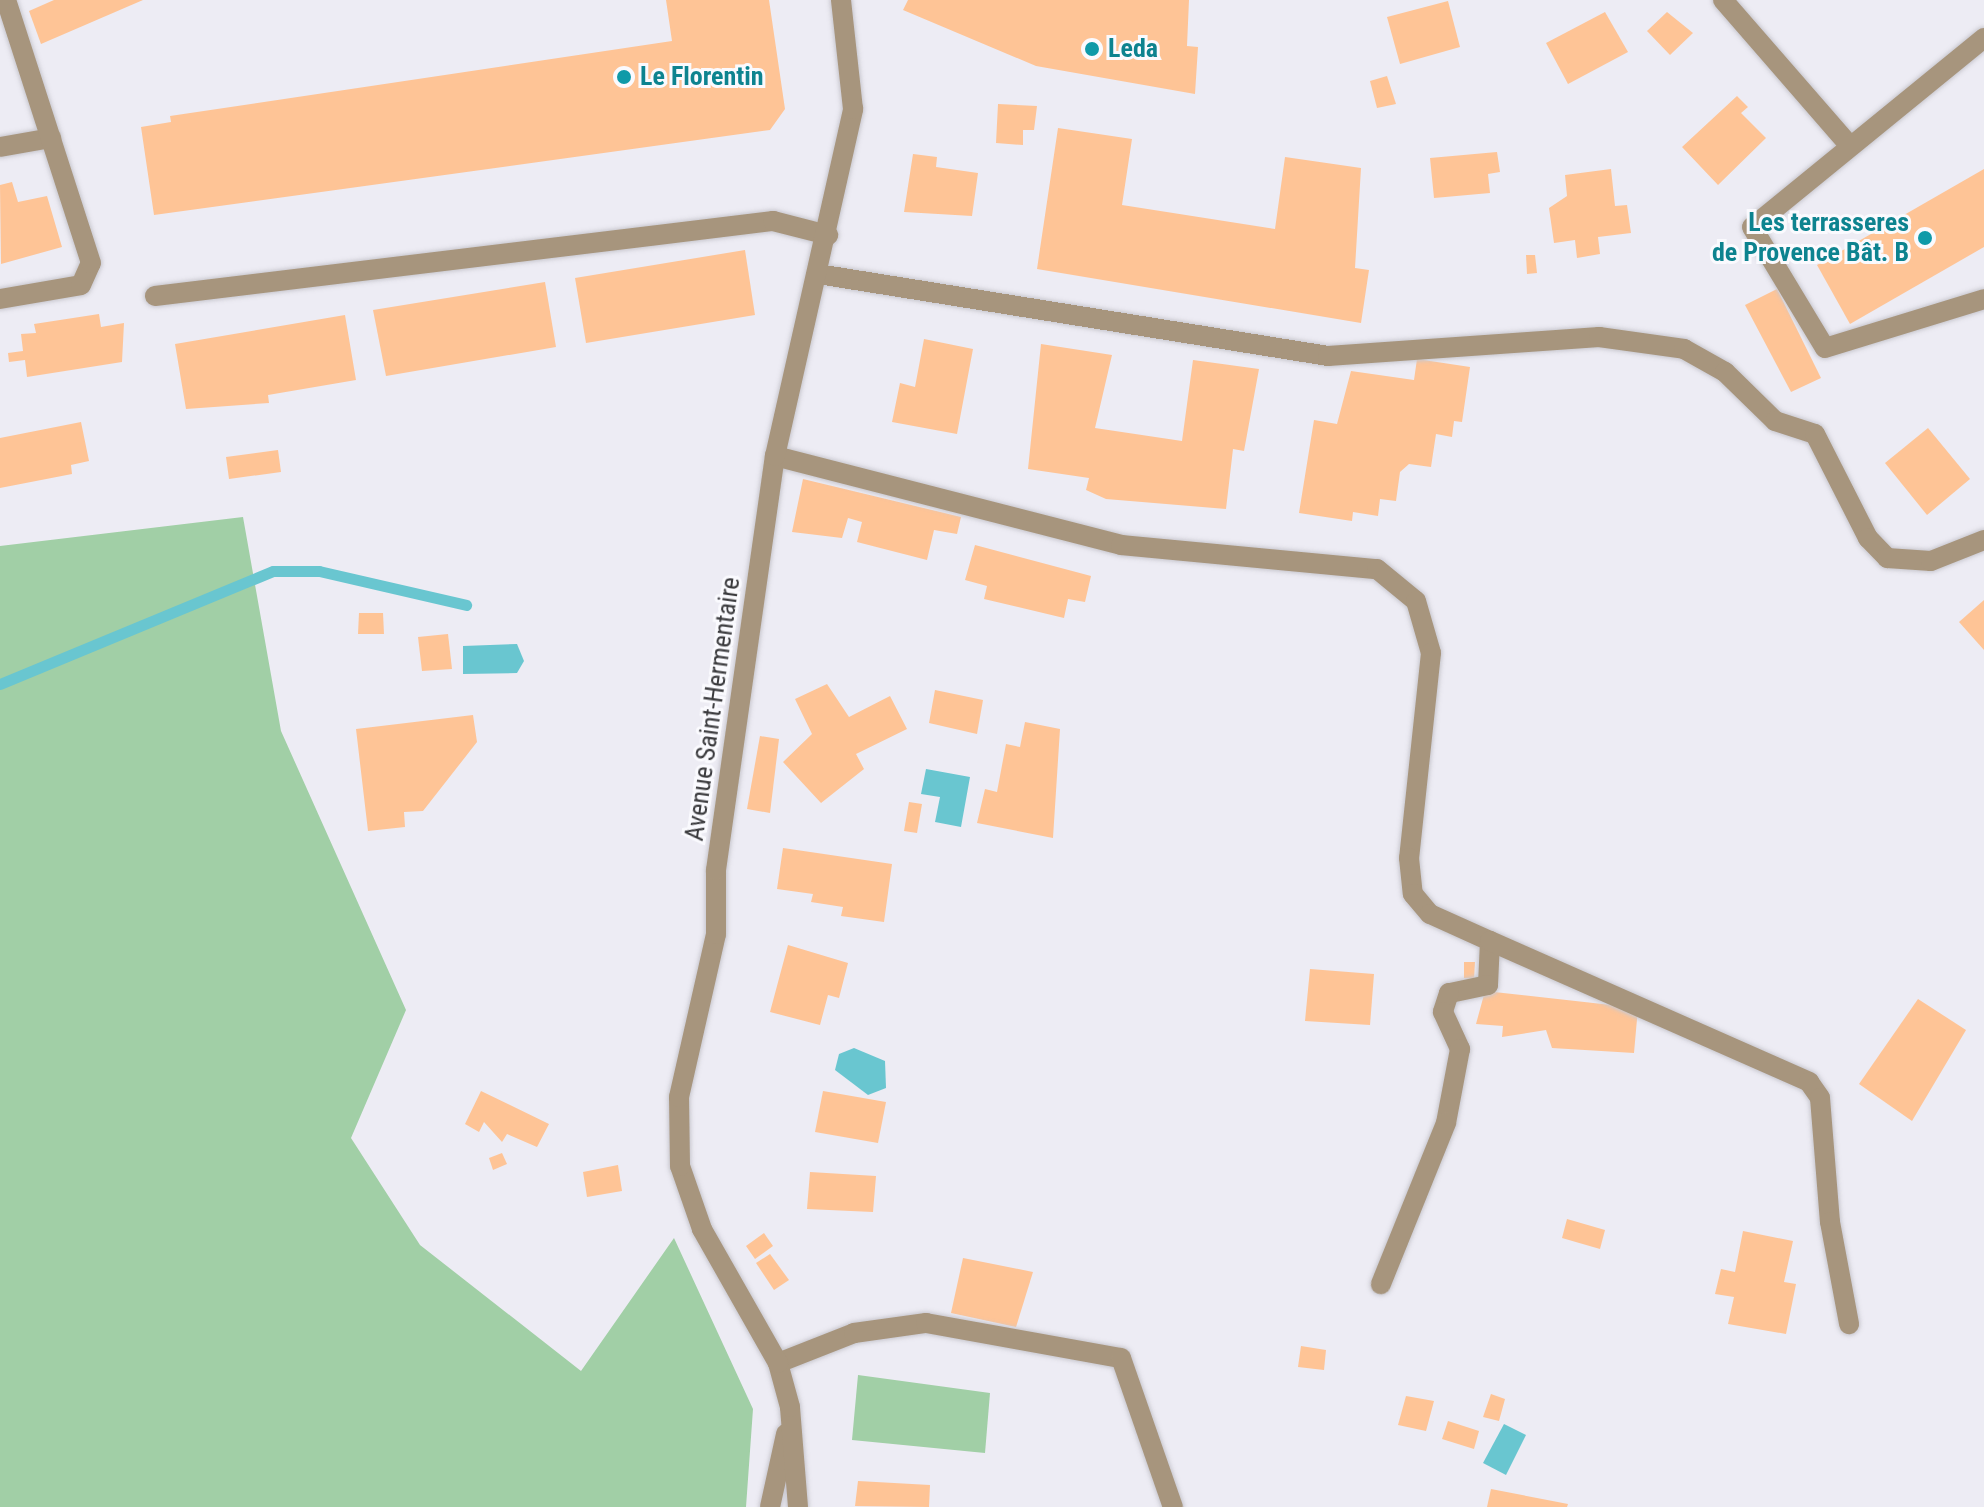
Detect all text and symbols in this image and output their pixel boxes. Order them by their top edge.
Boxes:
place label: Leda [1108,33,1158,65]
marker: Leda [1083,40,1101,58]
place label: Le Florentin [640,61,764,93]
marker: Le Florentin [615,68,633,86]
place label: Les terrasseres de Provence Bât. B [1712,207,1909,268]
marker: Les terrasseres de Provence Bât. B [1916,229,1934,247]
street label: Avenue Saint-Hermentaire [679,575,747,843]

